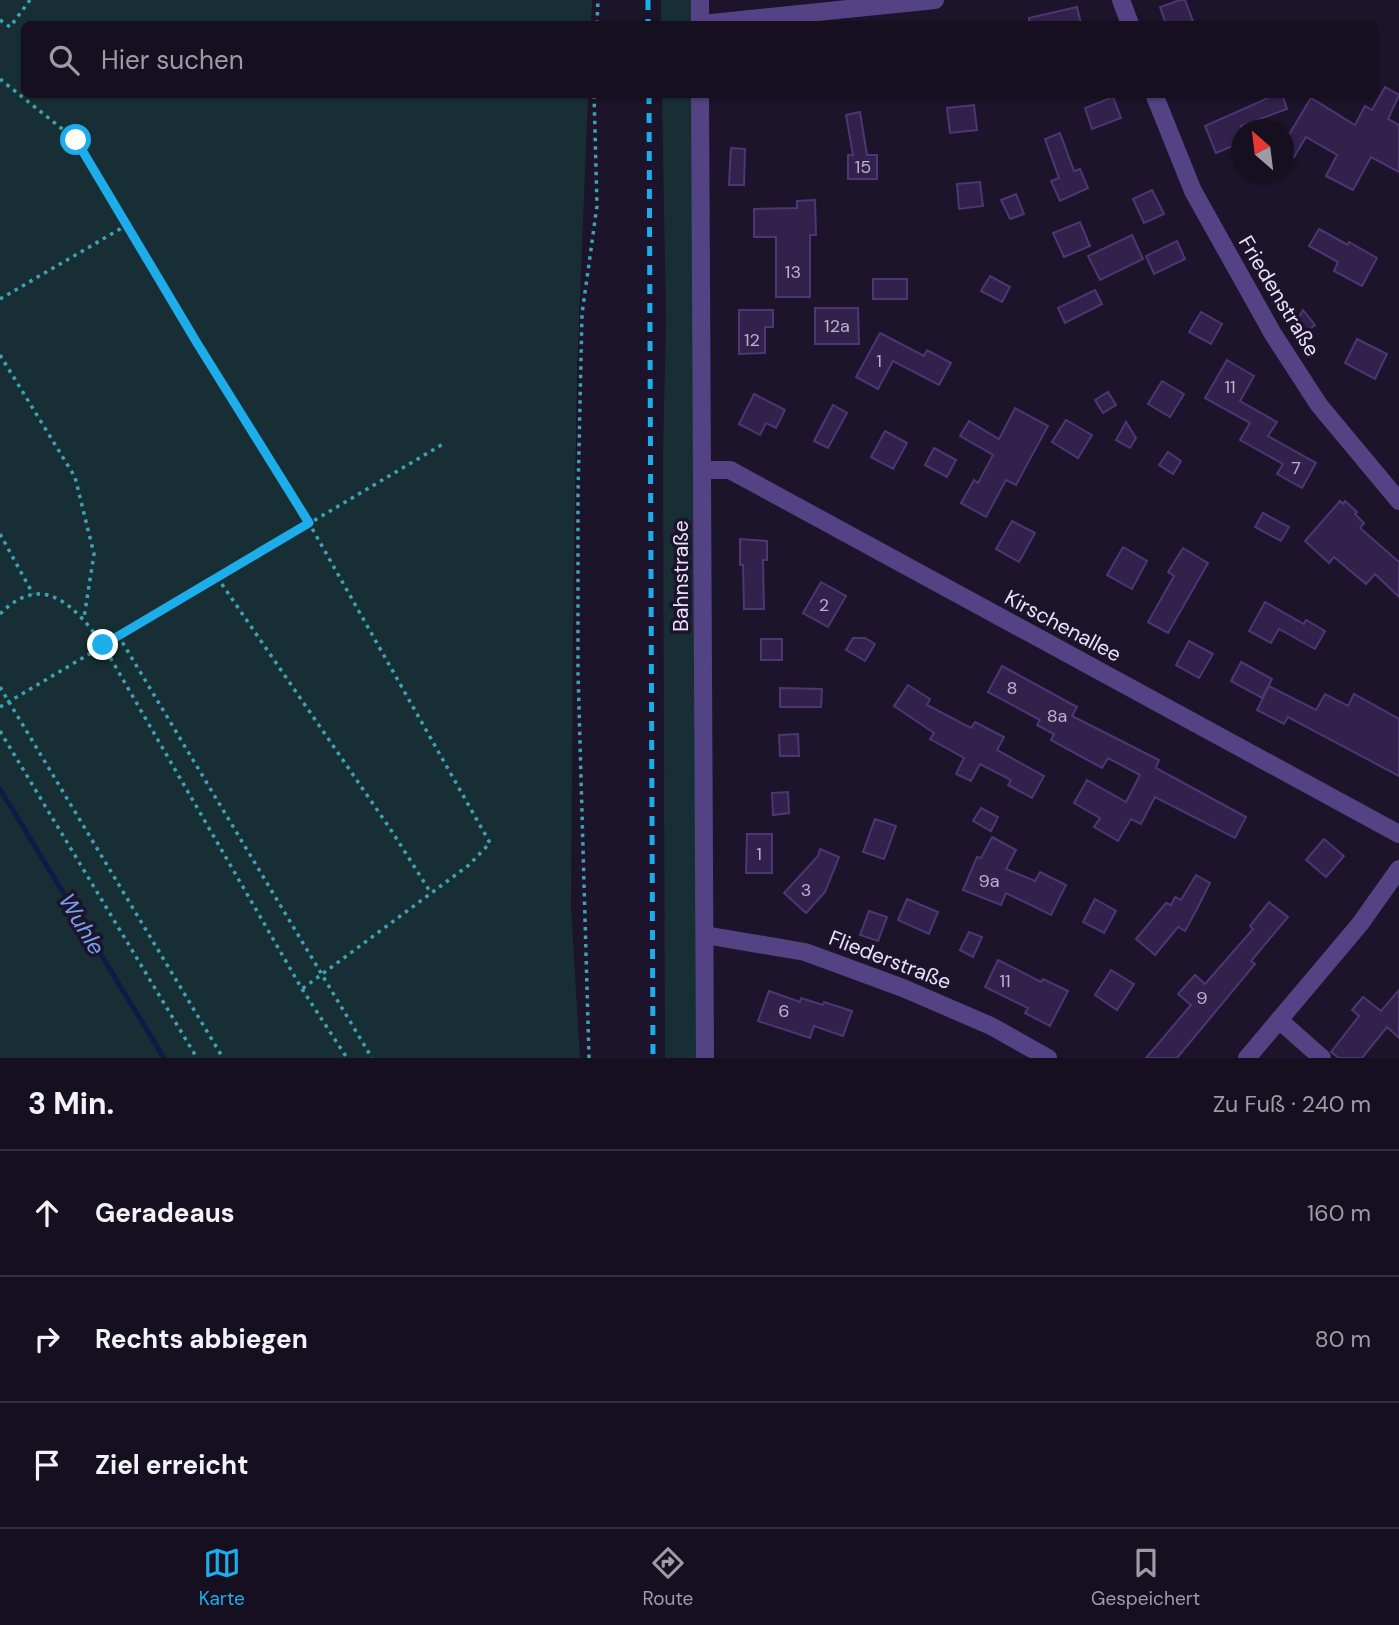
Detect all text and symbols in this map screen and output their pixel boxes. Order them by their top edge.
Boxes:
search box [21,21,1378,98]
icon: search [45,41,83,79]
text: Hier suchen [101,43,244,77]
north arrow [1231,119,1294,182]
route start [60,124,91,155]
house number: 15 [855,155,871,179]
street label: Friedenstraße [1232,230,1326,362]
house number: 13 [785,260,801,284]
house number: 12a [824,314,850,338]
house number: 12 [744,328,760,352]
house number: 1 [876,349,882,373]
house number: 11 [1224,375,1236,399]
house number: 7 [1291,456,1301,480]
street label: Bahnstraße [667,520,695,632]
street label: Kirschenallee [1000,584,1126,669]
house number: 2 [819,593,829,617]
route end [87,629,118,660]
house number: 8 [1007,676,1017,700]
house number: 8a [1047,704,1067,728]
house number: 1 [756,842,762,866]
house number: 9a [978,869,1000,893]
house number: 3 [801,878,811,902]
water label: Wuhle [52,888,112,960]
street label: Fliederstraße [825,924,955,996]
house number: 11 [999,969,1011,993]
house number: 9 [1196,986,1208,1010]
house number: 6 [778,999,790,1023]
text: 3 Min. [28,1084,114,1123]
text: Zu Fuß · 240 m [1213,1089,1371,1119]
icon: ahead [28,1194,66,1232]
text: Geradeaus [95,1196,235,1230]
text: 160 m [1307,1198,1371,1228]
icon: right [28,1320,66,1358]
text: Rechts abbiegen [95,1322,308,1356]
text: 80 m [1315,1324,1371,1354]
icon: arrive [28,1446,66,1484]
text: Ziel erreicht [95,1448,248,1482]
tab: Karte [199,1544,245,1611]
tab: Route [643,1544,693,1611]
tab: Gespeichert [1091,1544,1200,1611]

